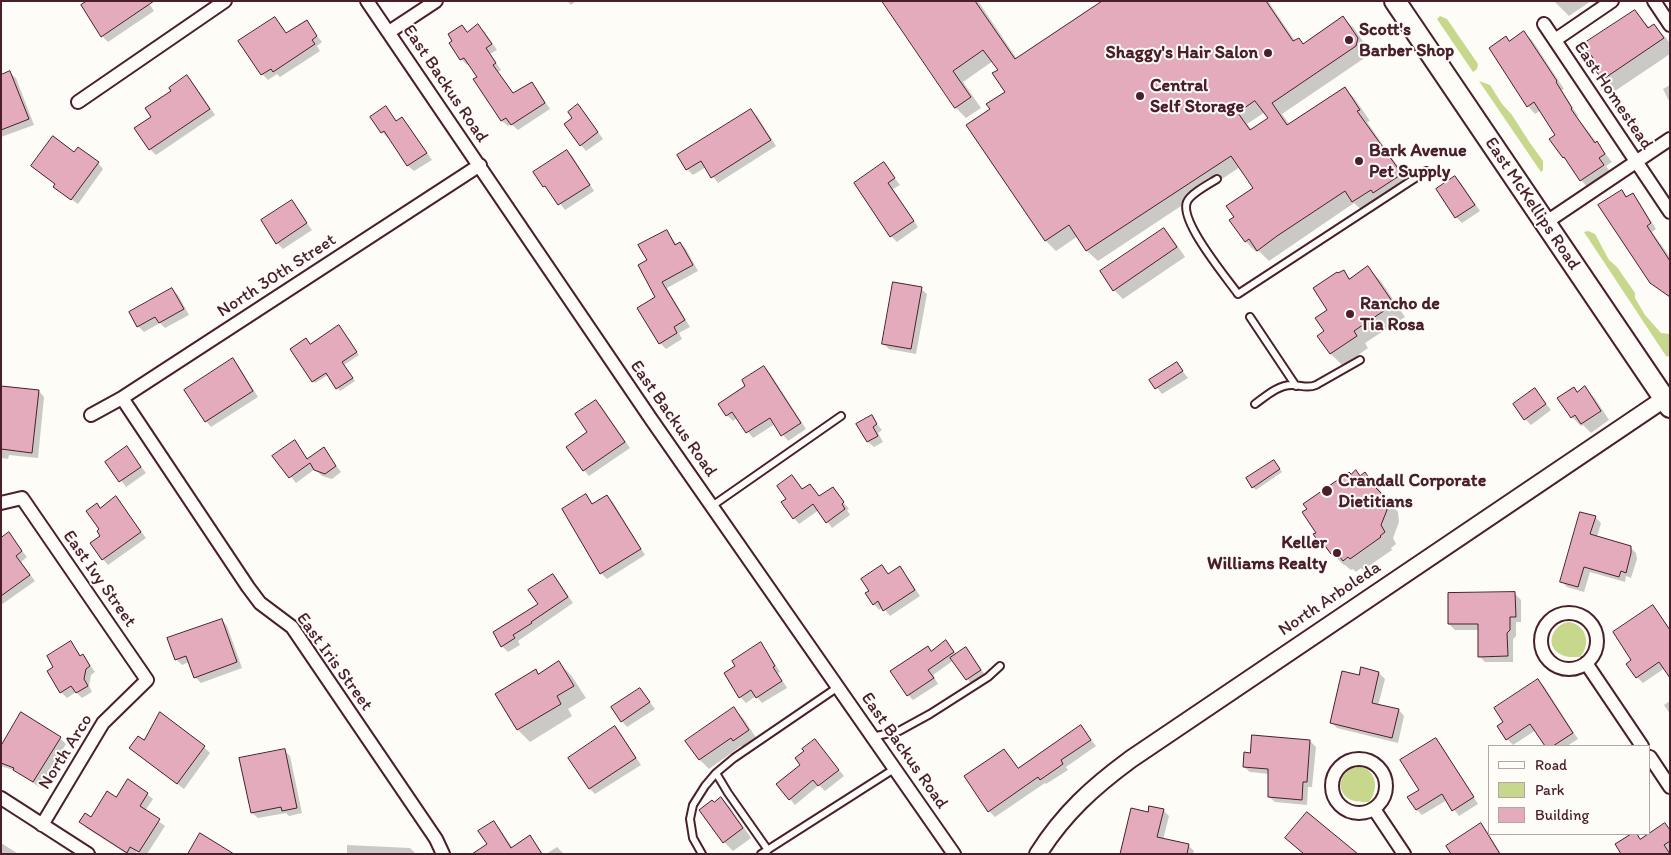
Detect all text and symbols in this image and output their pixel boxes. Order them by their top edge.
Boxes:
place label: Scott's Barber Shop [1359,19,1454,62]
street label: East Backus Road [398,21,492,147]
marker: Scott's Barber Shop [1343,34,1355,46]
street label: East Homestead [1569,38,1657,154]
place label: Shaggy's Hair Salon [1106,42,1258,64]
marker: Shaggy's Hair Salon [1262,47,1274,59]
place label: Central Self Storage [1150,75,1244,118]
marker: Central Self Storage [1134,90,1146,102]
street label: East McKellips Road [1480,133,1584,275]
place label: Bark Avenue Pet Supply [1369,140,1467,182]
marker: Bark Avenue Pet Supply [1353,155,1365,167]
street label: North 30th Street [214,230,340,322]
place label: Rancho de Tia Rosa [1360,293,1440,336]
marker: Rancho de Tia Rosa [1344,308,1356,320]
street label: East Backus Road [625,356,721,482]
place label: Crandall Corporate Dietitians [1338,470,1486,512]
marker: Crandall Corporate Dietitians [1320,484,1334,498]
street label: East Ivy Street [58,526,140,632]
place label: Keller Williams Realty [1207,532,1327,574]
marker: Keller Williams Realty [1331,547,1343,559]
street label: North Arboleda [1275,557,1385,641]
street label: East Iris Street [291,609,377,715]
street label: East Backus Road [856,688,952,814]
street label: North Arco [34,710,98,794]
legend [1488,745,1651,835]
text: Road [1535,756,1567,774]
text: Park [1535,781,1565,799]
text: Building [1535,806,1589,824]

